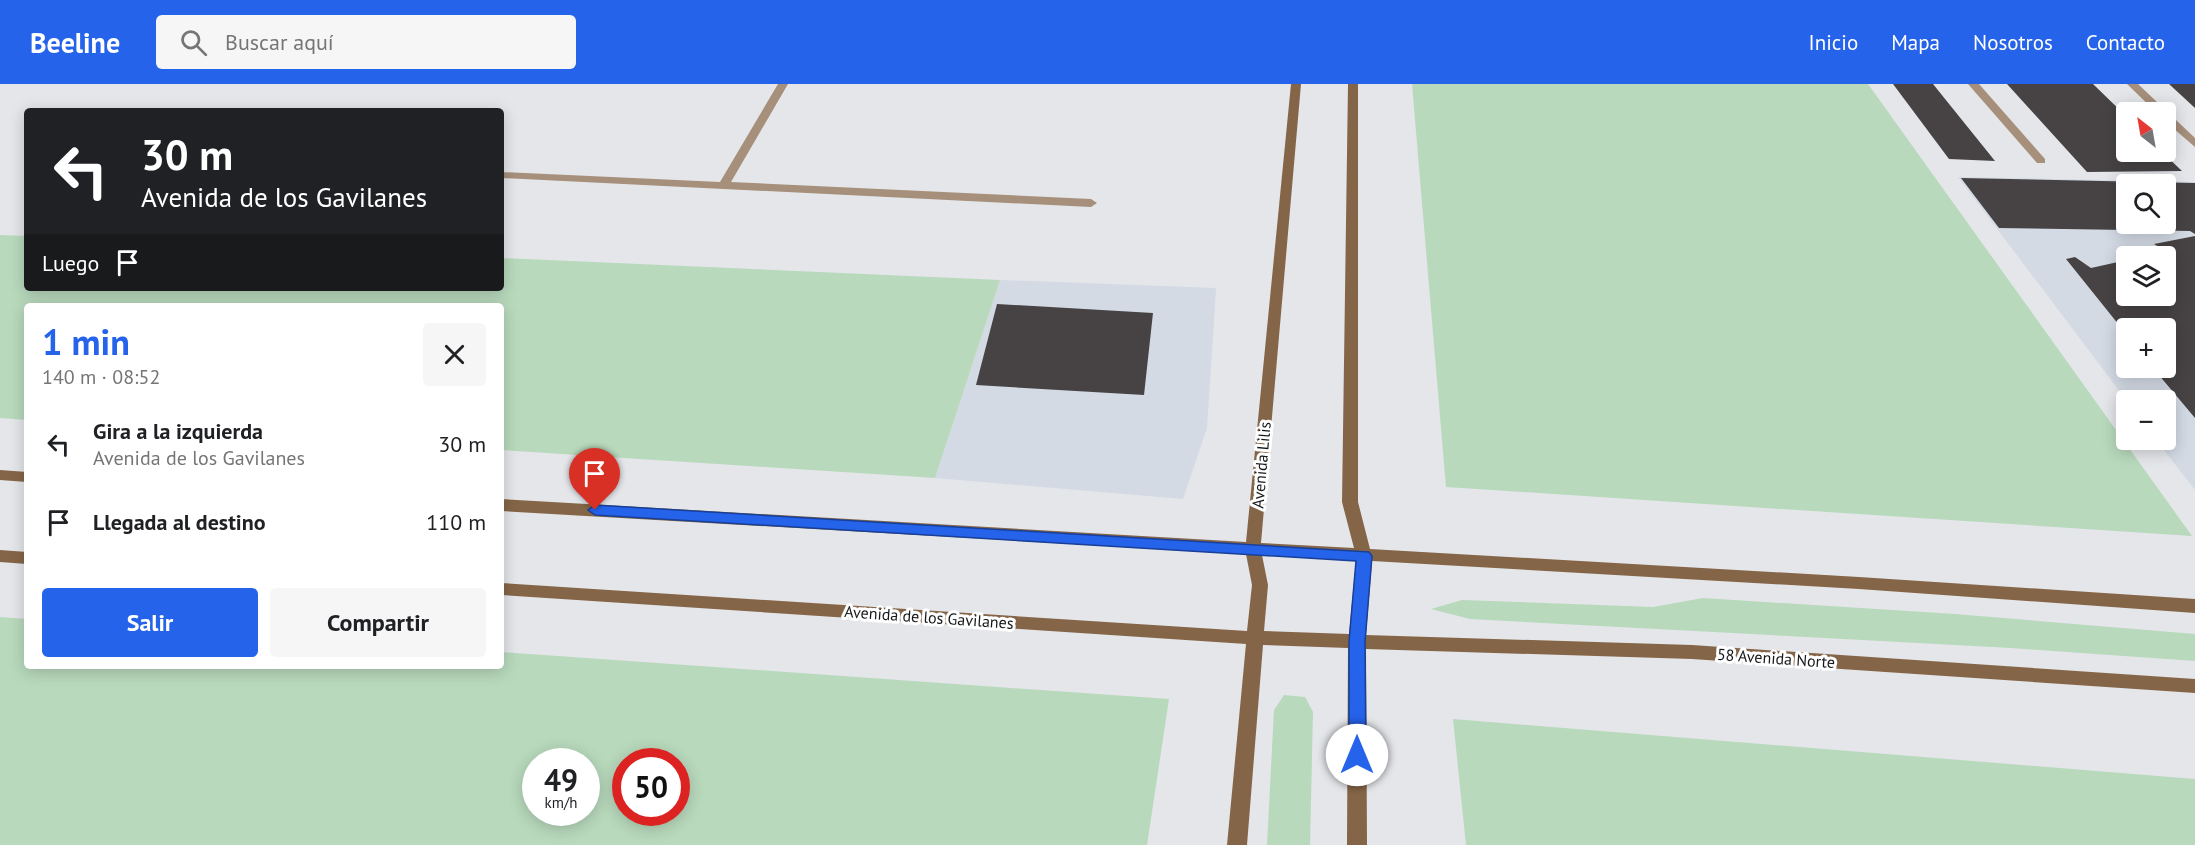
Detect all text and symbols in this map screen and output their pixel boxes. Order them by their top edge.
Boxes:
search box [156,15,576,69]
text: Beeline [30,24,120,61]
icon: search [177,26,210,59]
text: Buscar aquí [225,28,334,56]
text: Inicio [1809,29,1858,56]
text: Mapa [1891,29,1940,56]
text: Nosotros [1973,29,2053,56]
text: Contacto [2086,29,2165,56]
north arrow [2116,102,2176,162]
map controls [2116,102,2176,450]
text: 30 m [141,127,233,182]
icon: left [42,132,120,210]
button: search [2116,174,2176,234]
text: Avenida de los Gavilanes [141,180,427,214]
icon: arrive [111,246,144,279]
button: layers [2116,246,2176,306]
text: Luego [42,249,99,277]
text: 1 min [42,318,130,365]
button: + [2116,318,2176,378]
button: close [423,323,486,386]
text: 140 m · 08:52 [42,364,160,390]
button: − [2116,390,2176,450]
text: Gira a la izquierda [93,417,263,445]
street label: Avenida Lilis [1247,421,1275,509]
icon: left [42,428,75,461]
text: 30 m [438,430,486,458]
text: Avenida de los Gavilanes [93,445,305,471]
pin [569,448,620,510]
icon: arrive [578,457,611,490]
icon: arrive [42,506,75,539]
text: Llegada al destino [93,508,266,536]
text: 110 m [426,508,486,536]
button: Salir [42,588,258,657]
button: Compartir [270,588,486,657]
street label: Avenida de los Gavilanes [844,601,1015,633]
street label: 58 Avenida Norte [1716,644,1836,672]
position arrow [1325,723,1389,787]
speed limit sign: 50 [612,748,690,826]
text: 49 [544,760,578,799]
text: km/h [545,793,577,812]

